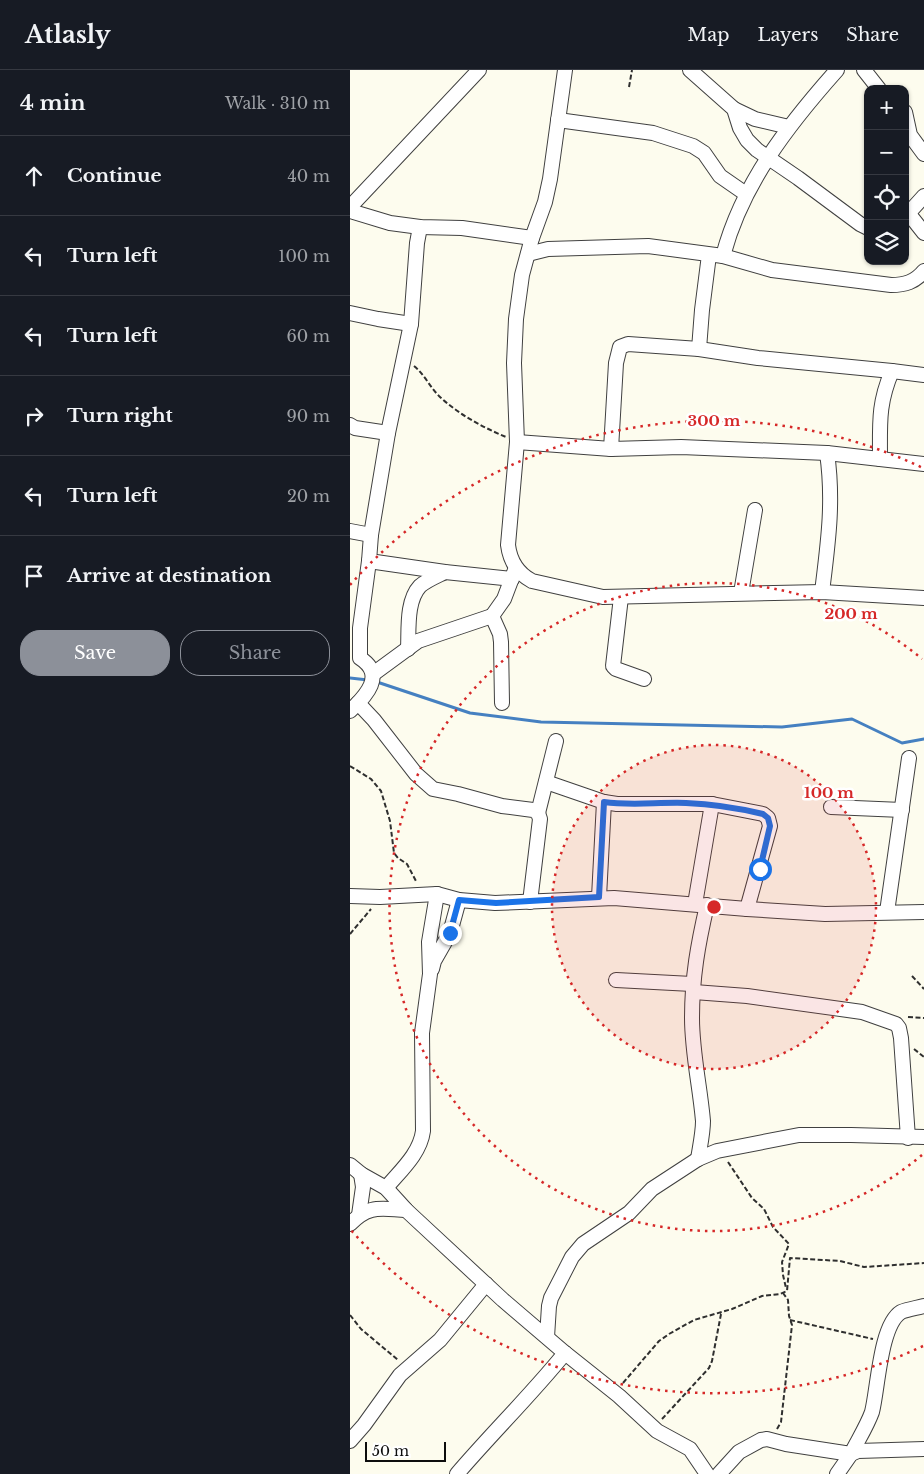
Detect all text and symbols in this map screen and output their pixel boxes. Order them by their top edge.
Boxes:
text: Atlasly [25,20,111,49]
text: Map [688,24,729,46]
text: Layers [757,24,818,46]
text: Share [846,24,899,46]
map controls [864,85,909,265]
button: + [864,85,909,130]
text: 4 min [20,90,86,116]
text: Walk · 310 m [225,93,330,113]
button: − [864,130,909,175]
icon: ahead [20,162,48,190]
text: Continue [67,164,162,187]
text: 40 m [287,166,330,186]
button: locate [864,175,909,220]
button: layers [864,220,909,265]
icon: left [20,242,48,270]
text: Turn left [67,244,158,267]
text: 100 m [278,246,330,266]
icon: left [20,322,48,350]
text: Turn left [67,324,158,347]
text: 60 m [287,326,330,346]
icon: right [20,402,48,430]
text: Turn right [67,404,173,427]
text: 90 m [287,406,330,426]
text: 300 m [688,411,741,430]
icon: left [20,482,48,510]
text: Turn left [67,484,158,507]
text: 20 m [287,486,330,506]
icon: arrive [20,562,48,590]
text: Arrive at destination [67,564,271,587]
text: 200 m [825,604,878,623]
button: Save [20,630,170,676]
button: Share [180,630,330,676]
text: 100 m [804,783,854,802]
route start [749,858,772,881]
centre of rings [705,898,723,916]
route end [439,922,462,945]
scale bar [365,1439,446,1462]
text: 50 m [372,1442,409,1460]

